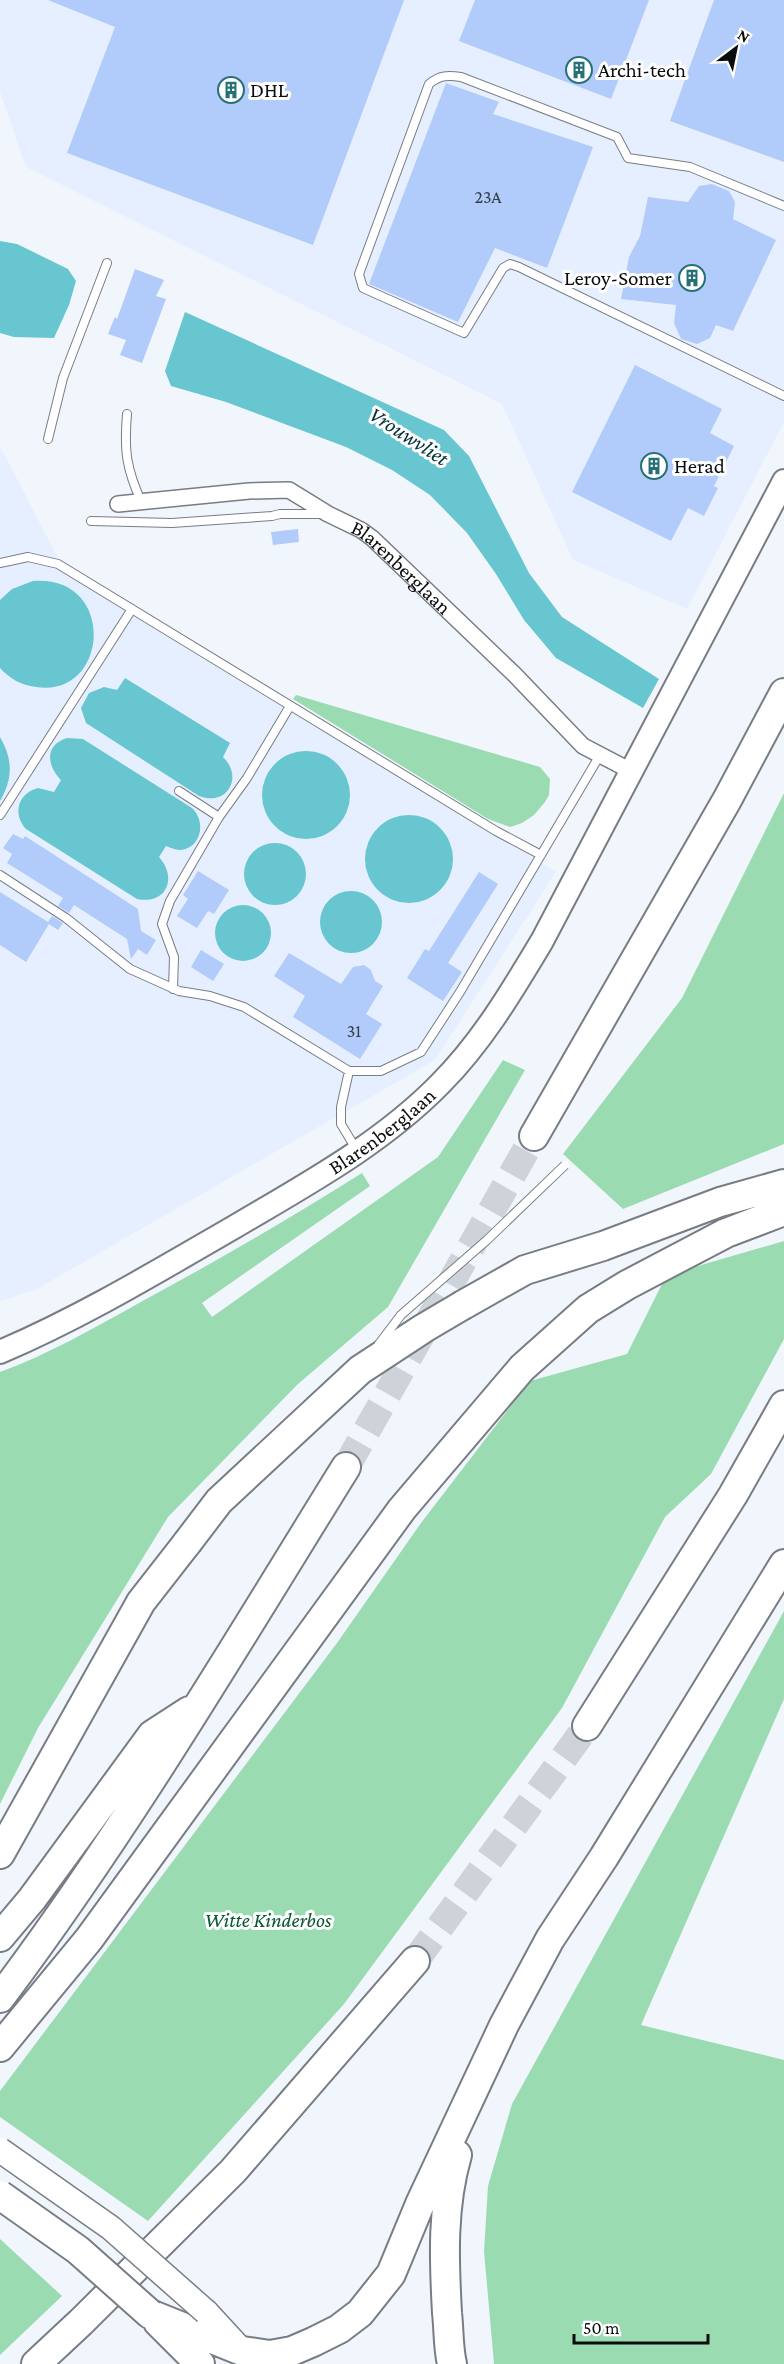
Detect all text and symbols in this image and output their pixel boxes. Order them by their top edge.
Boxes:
north arrow [706,18,766,78]
text: N [735,26,753,46]
building icon: Archi-tech [564,55,594,85]
place label: Archi-tech [598,58,686,82]
building icon: DHL [216,75,246,105]
place label: DHL [250,78,289,102]
house number: 23A [474,187,502,207]
building icon: Leroy-Somer [677,263,707,293]
place label: Leroy-Somer [564,266,673,290]
water label: Vrouwvliet [365,401,454,471]
building icon: Herad [639,451,669,481]
place label: Herad [674,454,725,478]
street label: Blarenberglaan [348,515,456,619]
house number: 31 [347,1021,361,1041]
street label: Blarenberglaan [324,1083,440,1179]
park label: Witte Kinderbos [205,1908,332,1932]
scale bar [574,2307,708,2345]
text: 50 m [583,2318,620,2338]

